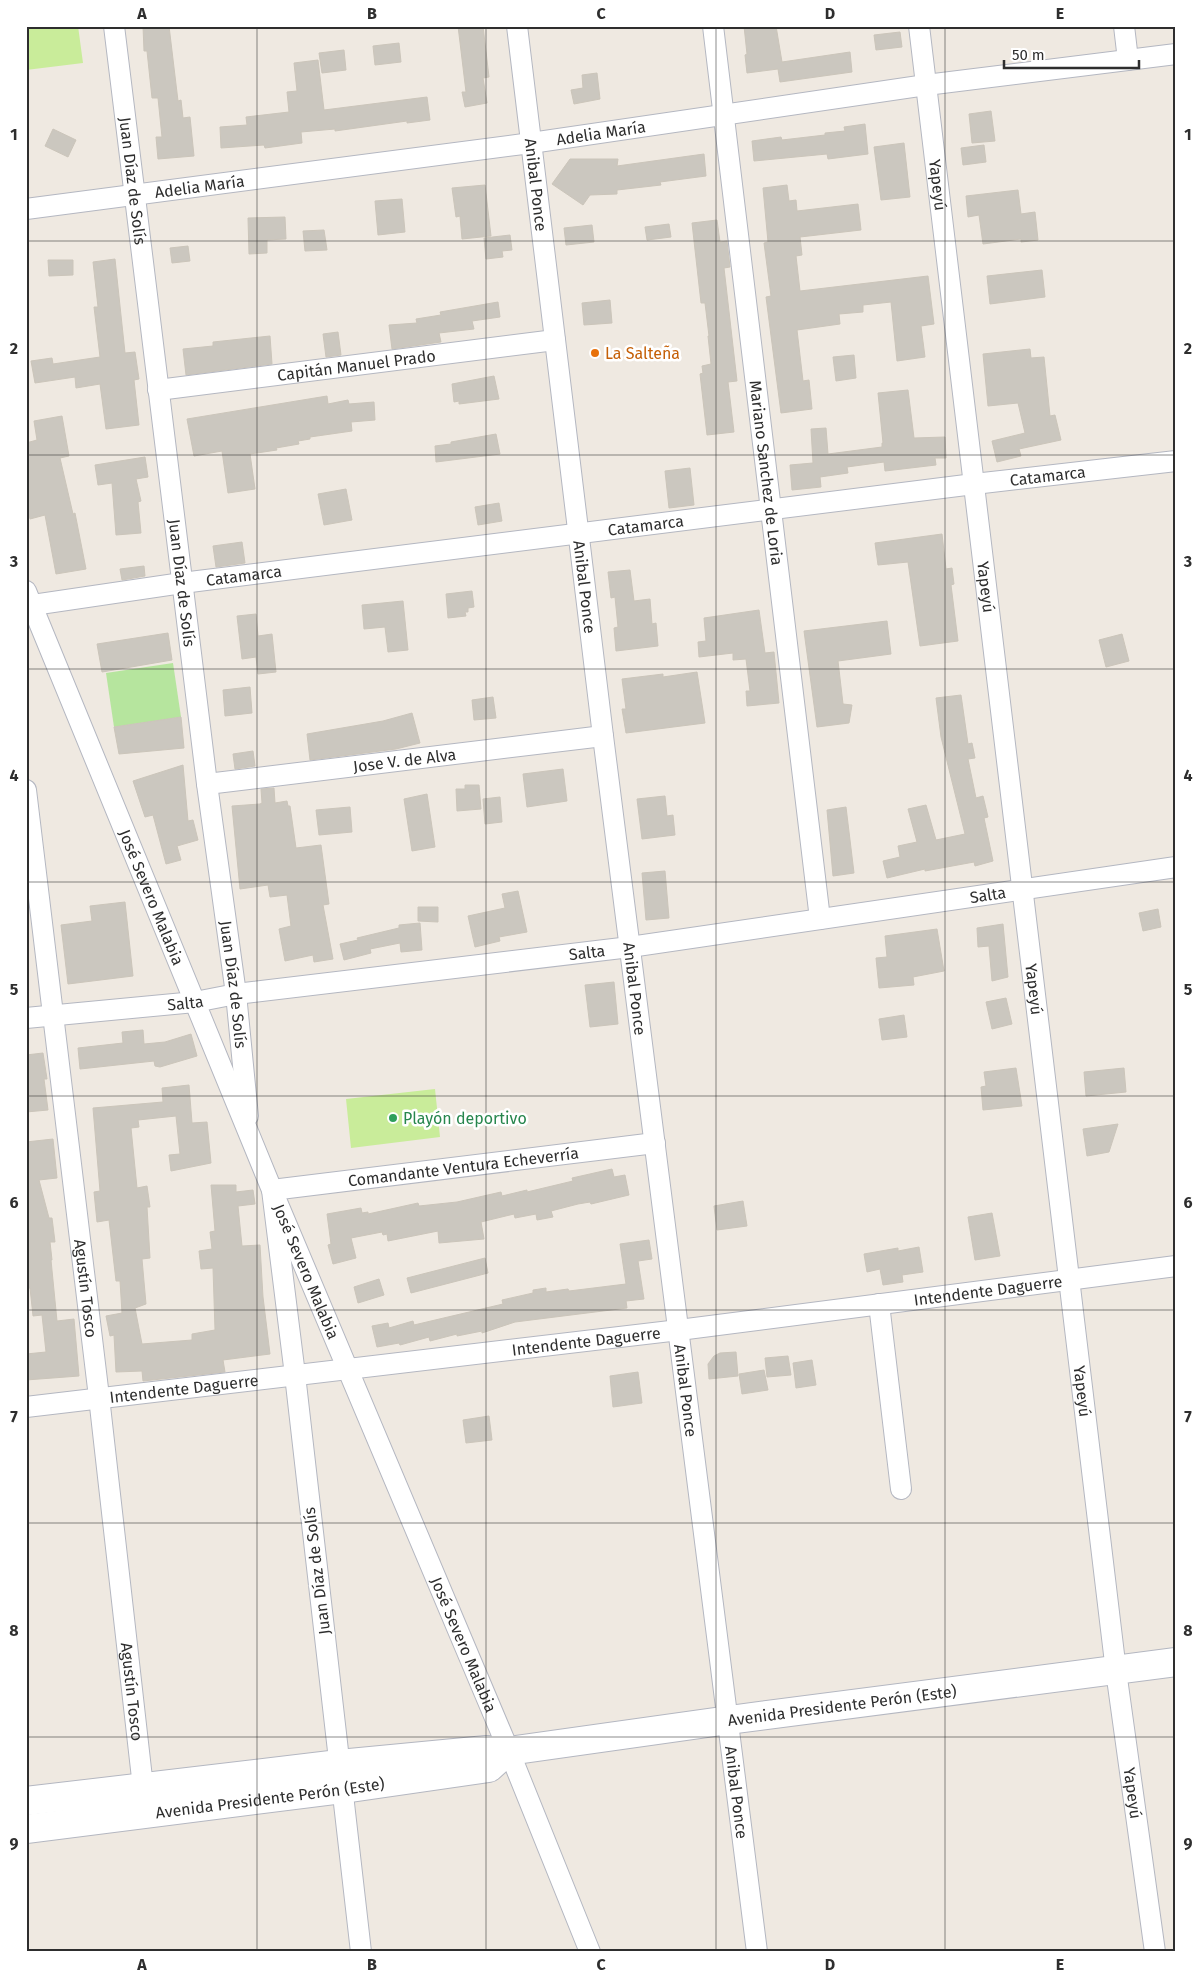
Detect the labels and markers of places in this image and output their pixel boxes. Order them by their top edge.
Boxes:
place label: La Salteña [605,344,680,363]
marker: La Salteña [589,347,601,359]
place label: Playón deportivo [403,1109,527,1128]
marker: Playón deportivo [387,1112,399,1124]

